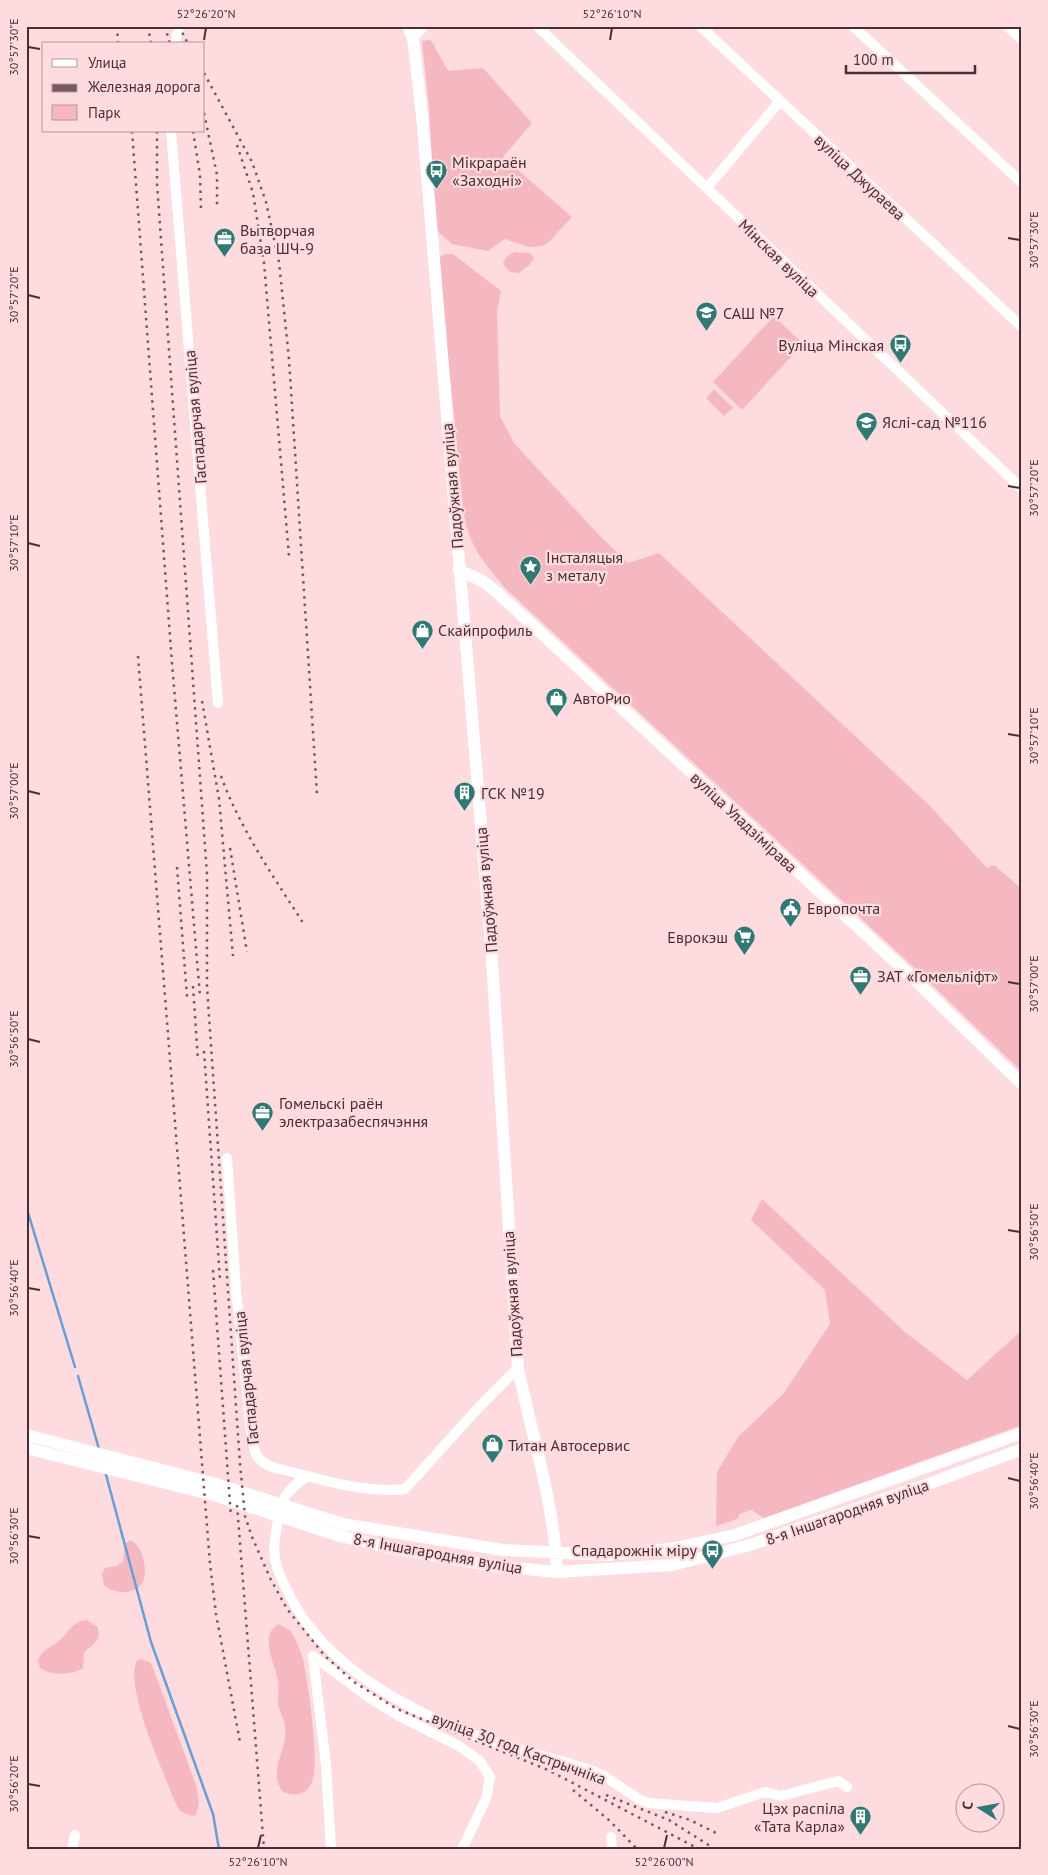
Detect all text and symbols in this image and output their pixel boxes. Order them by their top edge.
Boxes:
text: 52°26'20"N [176,6,236,21]
text: 52°26'10"N [582,6,642,21]
text: 30°57'30"E [6,18,21,76]
legend [42,42,205,132]
scale bar [846,42,974,74]
text: 100 m [853,50,894,69]
text: Улица [88,53,126,72]
text: Железная дорога [87,77,201,96]
text: Парк [88,103,121,122]
street label: вуліца Джураева [810,130,910,224]
place label: Мікрараён «Заходні» [452,152,527,190]
bus stop icon: Мікрараён «Заходні» [424,159,448,190]
text: 30°57'30"E [1026,211,1041,269]
street label: Мінская вуліца [734,215,824,301]
place label: Вытворчая база ШЧ-9 [240,220,315,258]
office icon: Вытворчая база ШЧ-9 [212,227,236,258]
text: 30°57'20"E [6,266,21,324]
school or university icon: САШ №7 [695,301,719,332]
place label: САШ №7 [723,303,784,323]
bus stop icon: Вуліца Мінская [888,333,912,364]
place label: Вуліца Мінская [778,335,884,355]
street label: Гаспадарчая вуліца [179,349,211,485]
school or university icon: Яслі-сад №116 [854,410,878,441]
place label: Яслі-сад №116 [882,412,987,432]
street label: Падоўжная вуліца [437,422,467,550]
text: 30°57'20"E [1026,459,1041,517]
text: 30°57'10"E [6,514,21,572]
place label: Інсталяцыя з металу [546,547,623,585]
place icon: Інсталяцыя з металу [518,554,542,585]
shop icon: Скайпрофиль [410,618,434,649]
place label: Скайпрофиль [438,620,532,640]
shop icon: АвтоРио [545,686,569,717]
place label: АвтоРио [573,688,631,708]
text: 30°57'10"E [1026,707,1041,765]
text: 30°57'00"E [6,762,21,820]
street label: вуліца Уладзімірава [687,767,801,877]
building icon: ГСК №19 [453,781,477,812]
place label: ГСК №19 [481,783,545,803]
street label: Падоўжная вуліца [471,826,501,954]
public building icon: Европочта [779,896,803,927]
place label: Европочта [807,898,880,918]
supermarket icon: Еврокэш [732,925,756,956]
place label: Еврокэш [667,927,728,947]
text: 30°57'00"E [1026,955,1041,1013]
office icon: ЗАТ «Гомельліфт» [849,964,873,995]
place label: ЗАТ «Гомельліфт» [877,966,999,986]
text: 30°56'50"E [6,1010,21,1068]
place label: Гомельскі раён электразабеспячэння [279,1093,428,1131]
office icon: Гомельскі раён электразабеспячэння [251,1100,275,1131]
text: 30°56'50"E [1026,1203,1041,1261]
street label: Падоўжная вуліца [498,1230,526,1358]
text: 30°56'40"E [6,1259,21,1317]
street label: Гаспадарчая вуліца [229,1310,263,1446]
shop icon: Титан Автосервис [480,1433,504,1464]
place label: Титан Автосервис [508,1435,630,1455]
text: 30°56'40"E [1026,1452,1041,1510]
street label: 8-я Іншагародняя вуліца [763,1475,931,1549]
text: 30°56'30"E [6,1507,21,1565]
street label: 8-я Іншагародняя вуліца [352,1528,524,1578]
bus stop icon: Спадарожнік міру [701,1538,725,1569]
place label: Спадарожнік міру [572,1540,698,1560]
text: 30°56'30"E [1026,1700,1041,1758]
street label: вуліца 30 год Кастрычніка [429,1707,609,1789]
text: 30°56'20"E [6,1755,21,1813]
north arrow [956,1782,1006,1832]
place label: Цэх распіла «Тата Карла» [754,1798,845,1836]
text: С [958,1800,977,1811]
building icon: Цэх распіла «Тата Карла» [849,1805,873,1836]
text: 52°26'10"N [228,1854,288,1869]
text: 52°26'00"N [634,1854,694,1869]

